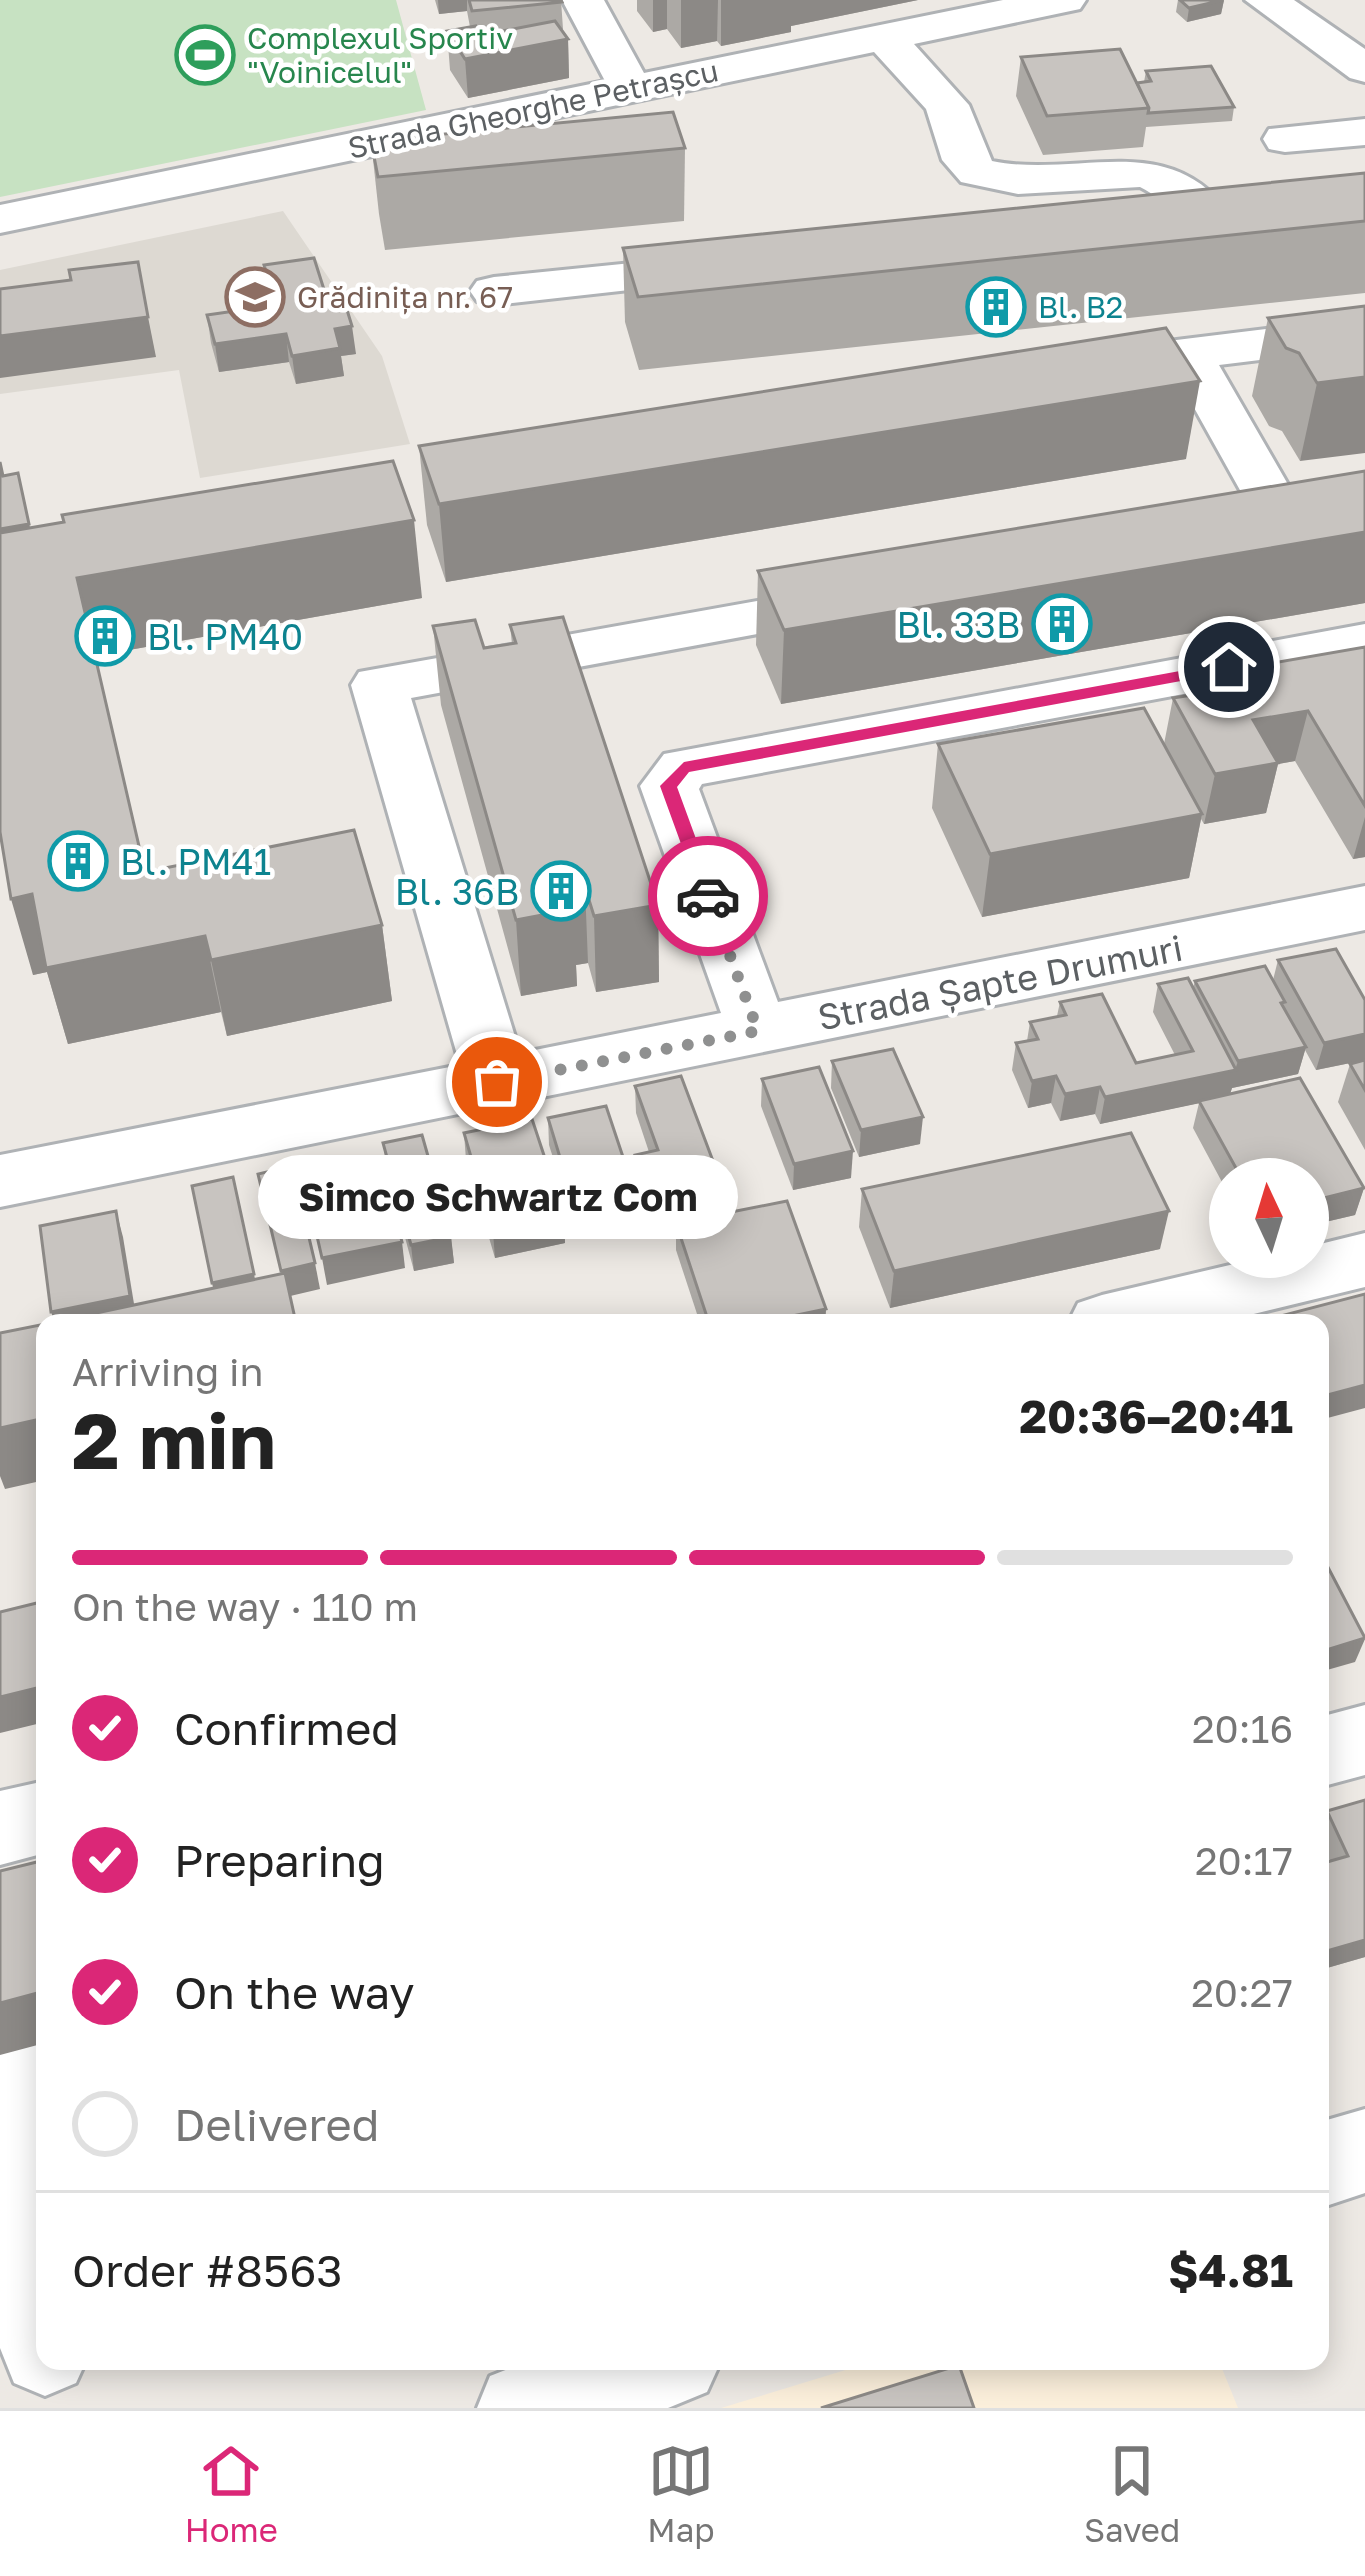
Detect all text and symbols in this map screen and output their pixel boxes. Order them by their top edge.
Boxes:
place label: Complexul Sportiv "Voinicelul" [247,20,513,90]
sports icon: Complexul Sportiv "Voinicelul" [174,24,236,86]
street label: Strada Gheorghe Petrașcu [345,52,721,166]
school or university icon: Grădinița nr. 67 [224,266,286,328]
building icon: Bl. B2 [965,276,1027,338]
place label: Grădinița nr. 67 [297,279,513,315]
place label: Bl. B2 [1038,289,1123,325]
building icon: Bl. 33B [1031,593,1093,655]
place label: Bl. 33B [897,603,1020,646]
building icon: Bl. PM40 [74,605,136,667]
place label: Bl. PM40 [147,615,303,658]
pin [1178,616,1280,718]
icon: home [1196,634,1262,700]
building icon: Bl. PM41 [47,830,109,892]
courier [648,836,768,956]
place label: Bl. PM41 [120,840,271,883]
building icon: Bl. 36B [530,860,592,922]
icon: car [675,863,741,929]
place label: Bl. 36B [395,870,519,913]
street label: Strada Șapte Drumuri [814,926,1186,1038]
pin [446,1031,548,1133]
icon: bag [464,1049,530,1115]
callout: Simco Schwartz Com [257,1154,737,1238]
north arrow [1209,1158,1329,1278]
map controls [1209,1158,1329,1278]
text: Simco Schwartz Com [298,1173,698,1220]
text: Arriving in [72,1348,263,1395]
text: 20:36–20:41 [1020,1389,1293,1443]
text: 2 min [72,1393,276,1486]
text: On the way · 110 m [72,1583,418,1630]
icon: check [72,1695,138,1761]
text: Confirmed [174,1701,399,1755]
text: 20:16 [1192,1705,1293,1752]
icon: check [72,1827,138,1893]
text: Preparing [174,1833,385,1887]
text: 20:17 [1195,1837,1293,1884]
icon: check [72,1959,138,2025]
text: On the way [174,1965,415,2019]
text: 20:27 [1191,1969,1293,2016]
text: Delivered [174,2097,379,2151]
text: Order #8563 [72,2243,343,2297]
text: $4.81 [1168,2243,1293,2297]
tab: Home [185,2438,278,2549]
tab: Map [647,2438,715,2549]
tab: Saved [1084,2438,1180,2549]

